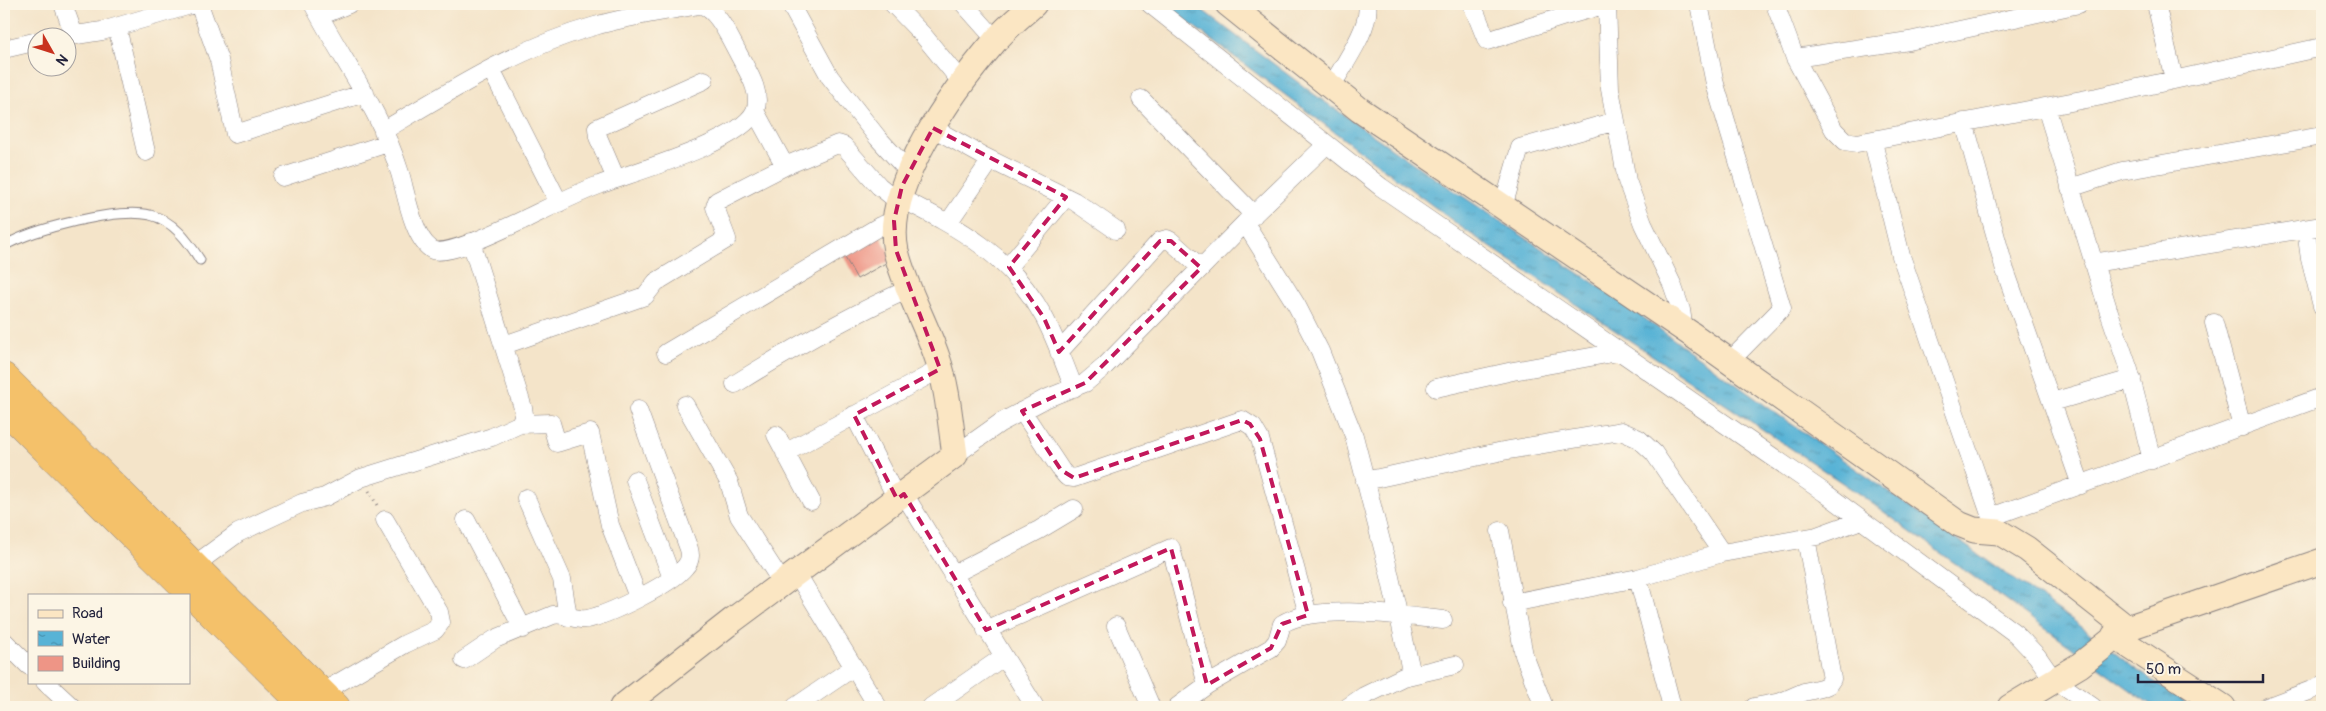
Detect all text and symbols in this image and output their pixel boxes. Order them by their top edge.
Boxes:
north arrow [28,28,78,78]
text: N [52,51,71,69]
legend [28,594,190,684]
text: Road [72,604,103,623]
text: Water [72,630,111,649]
scale bar [2138,651,2264,683]
text: Building [72,654,120,673]
text: 50 m [2146,660,2181,679]

